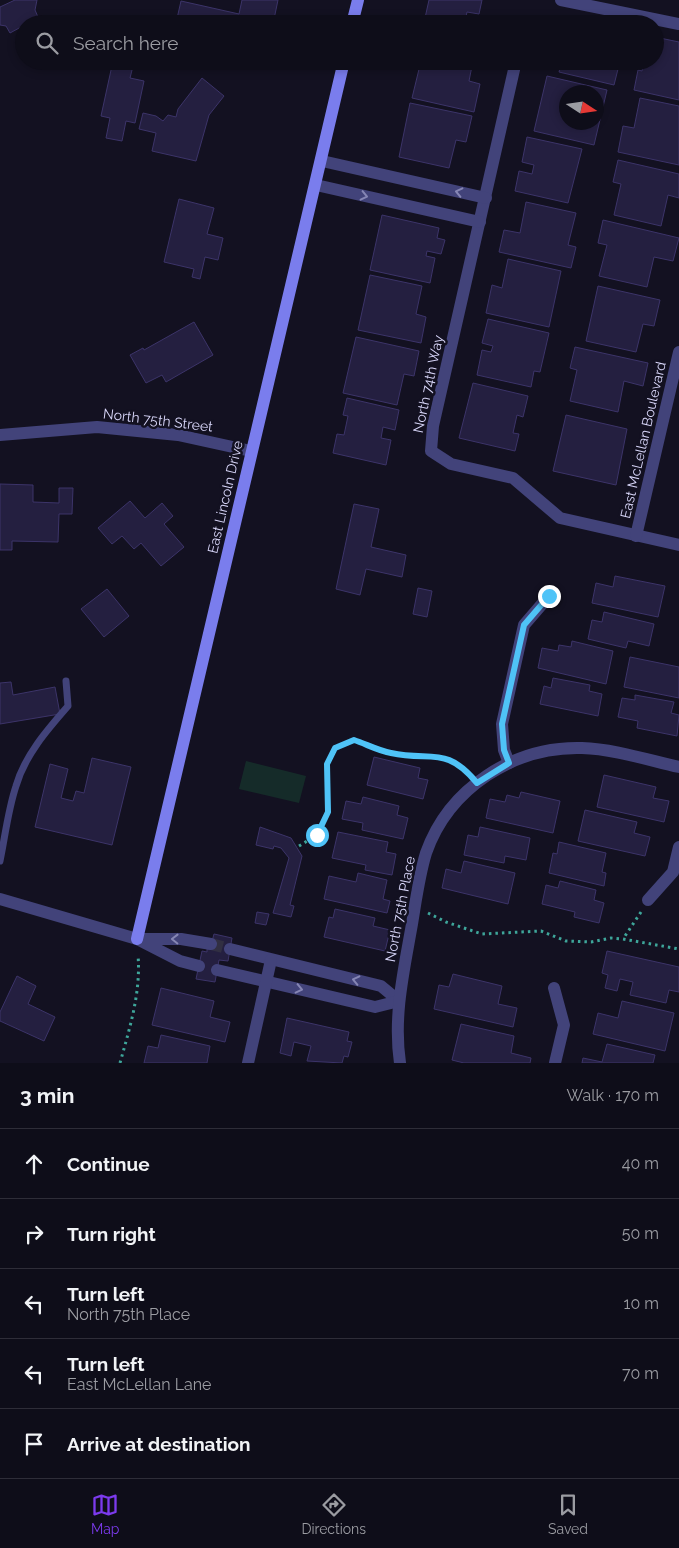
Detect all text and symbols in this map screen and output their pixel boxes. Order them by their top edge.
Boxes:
search box [15,15,664,70]
icon: search [33,29,61,57]
text: Search here [73,32,179,54]
north arrow [559,85,604,130]
one-way arrow [454,187,463,198]
one-way arrow [359,190,368,200]
street label: North 74th Way [410,333,446,434]
street label: East McLellan Boulevard [617,360,669,520]
street label: North 75th Street [102,405,214,435]
street label: East Lincoln Drive [204,439,246,555]
route end [538,585,561,608]
route start [306,824,329,847]
street label: North 75th Place [382,855,418,963]
one-way arrow [170,934,178,944]
one-way arrow [352,975,361,986]
one-way arrow [294,983,303,994]
text: 3 min [20,1083,74,1108]
text: Walk · 170 m [567,1086,659,1105]
icon: ahead [20,1150,48,1178]
text: Continue [67,1153,150,1175]
text: 40 m [622,1154,659,1173]
icon: right [20,1220,48,1248]
text: Turn right [67,1223,156,1245]
text: 50 m [622,1224,659,1243]
text: Turn left [67,1283,144,1305]
icon: left [20,1290,48,1318]
text: 10 m [624,1294,659,1313]
text: North 75th Place [67,1305,190,1324]
text: Turn left [67,1353,144,1375]
icon: left [20,1360,48,1388]
text: 70 m [622,1364,659,1383]
text: East McLellan Lane [67,1375,211,1394]
icon: arrive [20,1430,48,1458]
text: Arrive at destination [67,1433,251,1455]
tab: Map [91,1491,119,1537]
tab: Directions [301,1491,366,1537]
tab: Saved [548,1491,588,1537]

